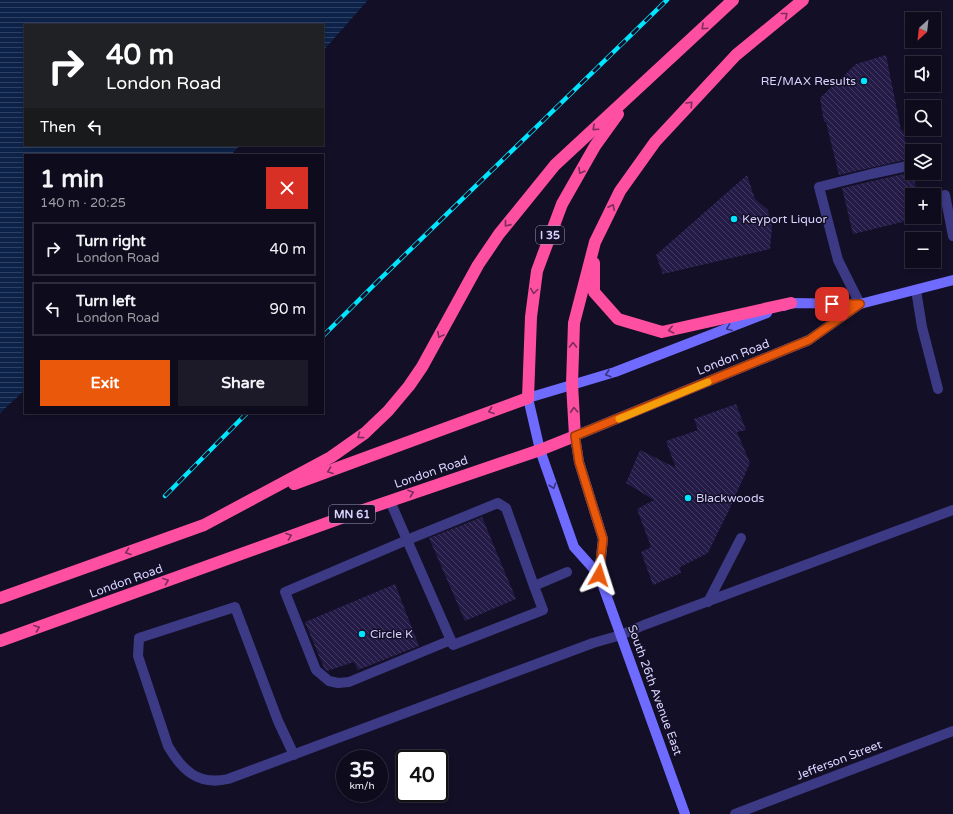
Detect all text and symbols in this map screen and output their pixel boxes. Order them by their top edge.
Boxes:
one-way arrow [780,12,787,19]
north arrow [905,12,941,48]
map controls [905,12,941,268]
one-way arrow [702,22,709,29]
text: 40 m [106,38,174,72]
icon: right [40,40,92,92]
button: sound [905,56,941,92]
text: London Road [106,72,221,94]
place label: RE/MAX Results [761,74,856,88]
marker: RE/MAX Results [859,76,869,86]
button: search [905,100,941,136]
one-way arrow [685,101,692,108]
icon: left [84,116,106,138]
text: Then [40,118,76,136]
one-way arrow [592,124,600,131]
button: layers [905,144,941,180]
text: 1 min [40,165,104,194]
button: close [266,167,308,209]
one-way arrow [578,167,585,174]
button: + [905,188,941,224]
text: 140 m · 20:25 [40,195,126,211]
one-way arrow [607,203,615,211]
place label: Keyport Liquor [742,212,827,226]
marker: Keyport Liquor [729,214,739,224]
one-way arrow [505,219,512,227]
road number: I 35 [536,226,564,244]
text: Turn right [76,232,146,250]
button: − [905,232,941,268]
icon: right [42,238,64,260]
text: 40 m [269,240,306,258]
text: London Road [76,250,159,266]
pin [815,287,849,321]
one-way arrow [530,288,539,295]
text: Turn left [76,292,136,310]
icon: arrive [821,293,843,315]
icon: left [42,298,64,320]
text: 90 m [269,300,306,318]
text: London Road [76,310,159,326]
one-way arrow [725,323,732,331]
one-way arrow [668,326,675,334]
one-way arrow [437,330,444,338]
street label: London Road [695,336,771,378]
one-way arrow [569,342,577,348]
button: Exit [40,360,170,406]
button: Share [178,360,308,406]
one-way arrow [604,369,611,378]
one-way arrow [488,407,495,415]
one-way arrow [569,407,578,413]
one-way arrow [358,431,365,438]
street label: London Road [392,453,470,491]
one-way arrow [327,466,334,474]
one-way arrow [549,483,557,490]
one-way arrow [408,490,415,498]
place label: Blackwoods [696,491,764,505]
marker: Blackwoods [683,493,693,503]
road number: MN 61 [329,505,375,523]
one-way arrow [285,533,292,541]
one-way arrow [125,548,132,556]
position arrow [578,554,620,596]
street label: London Road [87,561,165,601]
one-way arrow [163,577,170,585]
street label: South 26th Avenue East [625,623,685,758]
one-way arrow [33,624,40,632]
place label: Circle K [370,627,413,641]
marker: Circle K [357,629,367,639]
street label: Jefferson Street [794,737,884,783]
speed limit sign: 40 [396,750,448,802]
text: 35 [349,759,375,783]
text: km/h [349,780,375,792]

